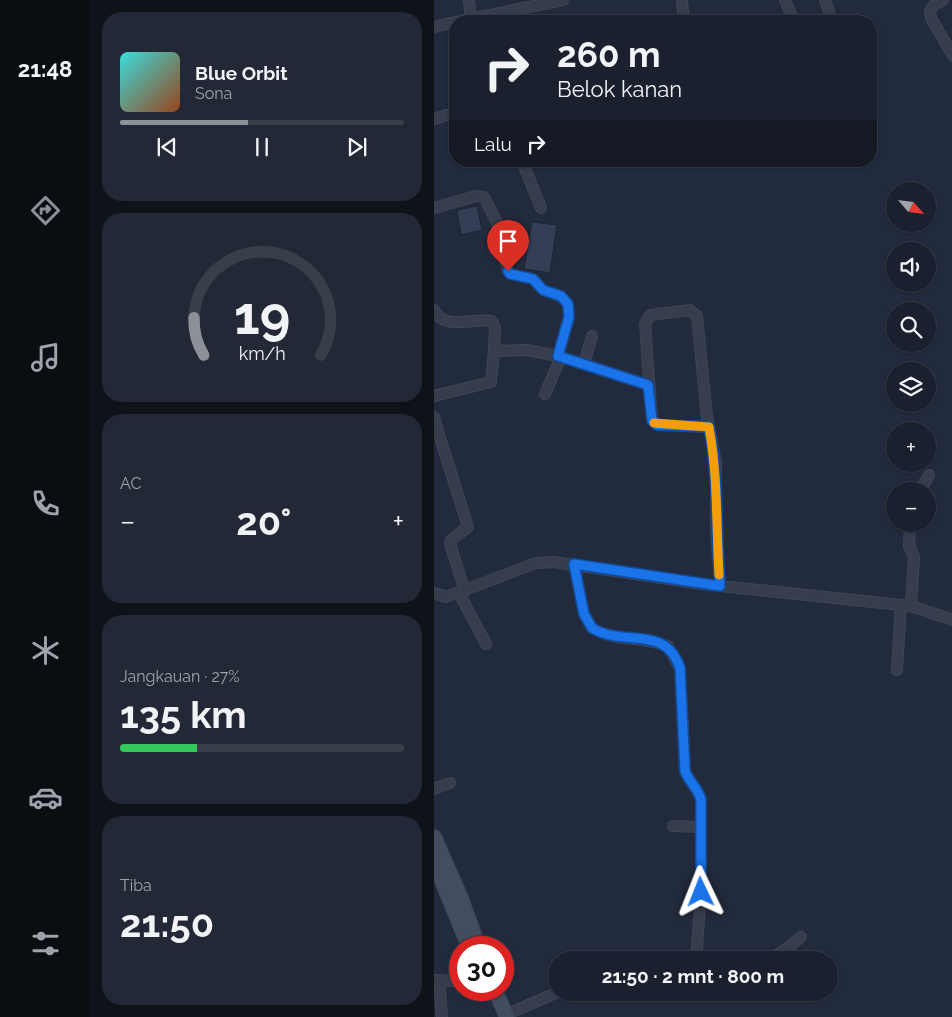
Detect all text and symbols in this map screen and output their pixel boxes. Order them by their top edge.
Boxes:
text: 260 m [557,34,660,75]
icon: right [474,35,539,100]
text: 21:48 [18,56,72,82]
text: Blue Orbit [195,62,287,84]
text: Belok kanan [557,76,682,102]
text: Sona [195,84,232,103]
icon: right [522,130,550,158]
icon: previous [153,133,181,161]
icon: pause [248,133,276,161]
icon: next [343,133,371,161]
text: Lalu [474,133,512,155]
north arrow [886,182,936,232]
map controls [886,182,936,532]
icon: directions [28,193,63,228]
pin [487,220,529,271]
icon: arrive [494,227,522,255]
button: sound [886,242,936,292]
text: 19 [234,285,290,346]
button: search [886,302,936,352]
icon: music [28,340,63,375]
text: km/h [238,343,286,364]
button: layers [886,362,936,412]
button: + [886,422,936,472]
text: AC [120,474,141,493]
button: − [886,482,936,532]
icon: phone [28,486,63,521]
text: 20° [236,499,291,544]
text: − [120,505,135,538]
text: + [392,505,404,538]
icon: climate [28,633,63,668]
text: Jangkauan · 27% [120,667,240,686]
text: 135 km [120,692,247,737]
icon: car [28,780,63,815]
position arrow [674,865,726,917]
text: Tiba [120,876,152,895]
text: 21:50 [120,901,214,946]
icon: filters [28,926,63,961]
speed limit sign: 30 [449,936,514,1001]
text: 21:50 · 2 mnt · 800 m [602,965,784,987]

